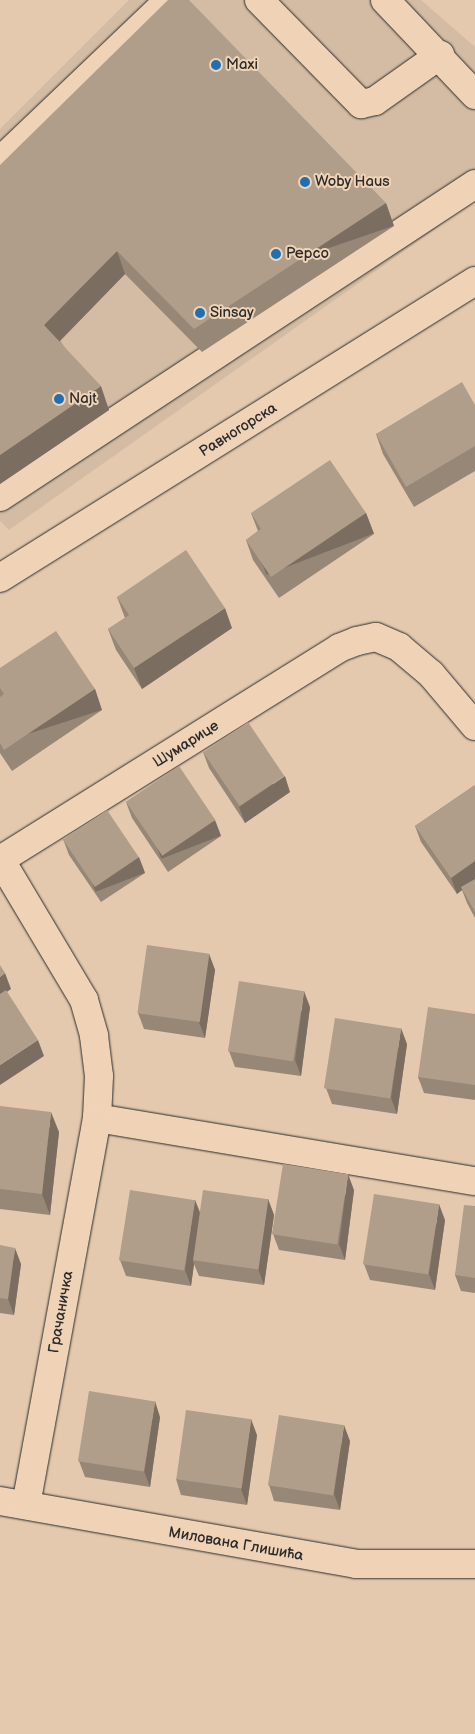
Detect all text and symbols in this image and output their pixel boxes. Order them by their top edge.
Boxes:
place label: Maxi [226,56,258,74]
marker: Maxi [210,59,222,71]
place label: Woby Haus [315,173,391,191]
marker: Woby Haus [299,176,311,188]
place label: Pepco [286,245,329,263]
marker: Pepco [270,248,282,260]
place label: Sinsay [210,304,254,322]
marker: Sinsay [194,307,206,319]
place label: Najt [69,390,97,408]
marker: Najt [53,393,65,405]
street label: Равногорска [196,399,280,461]
street label: Шумарице [150,717,222,771]
street label: Грачаничка [45,1269,77,1355]
street label: Милована Глишића [167,1523,305,1565]

